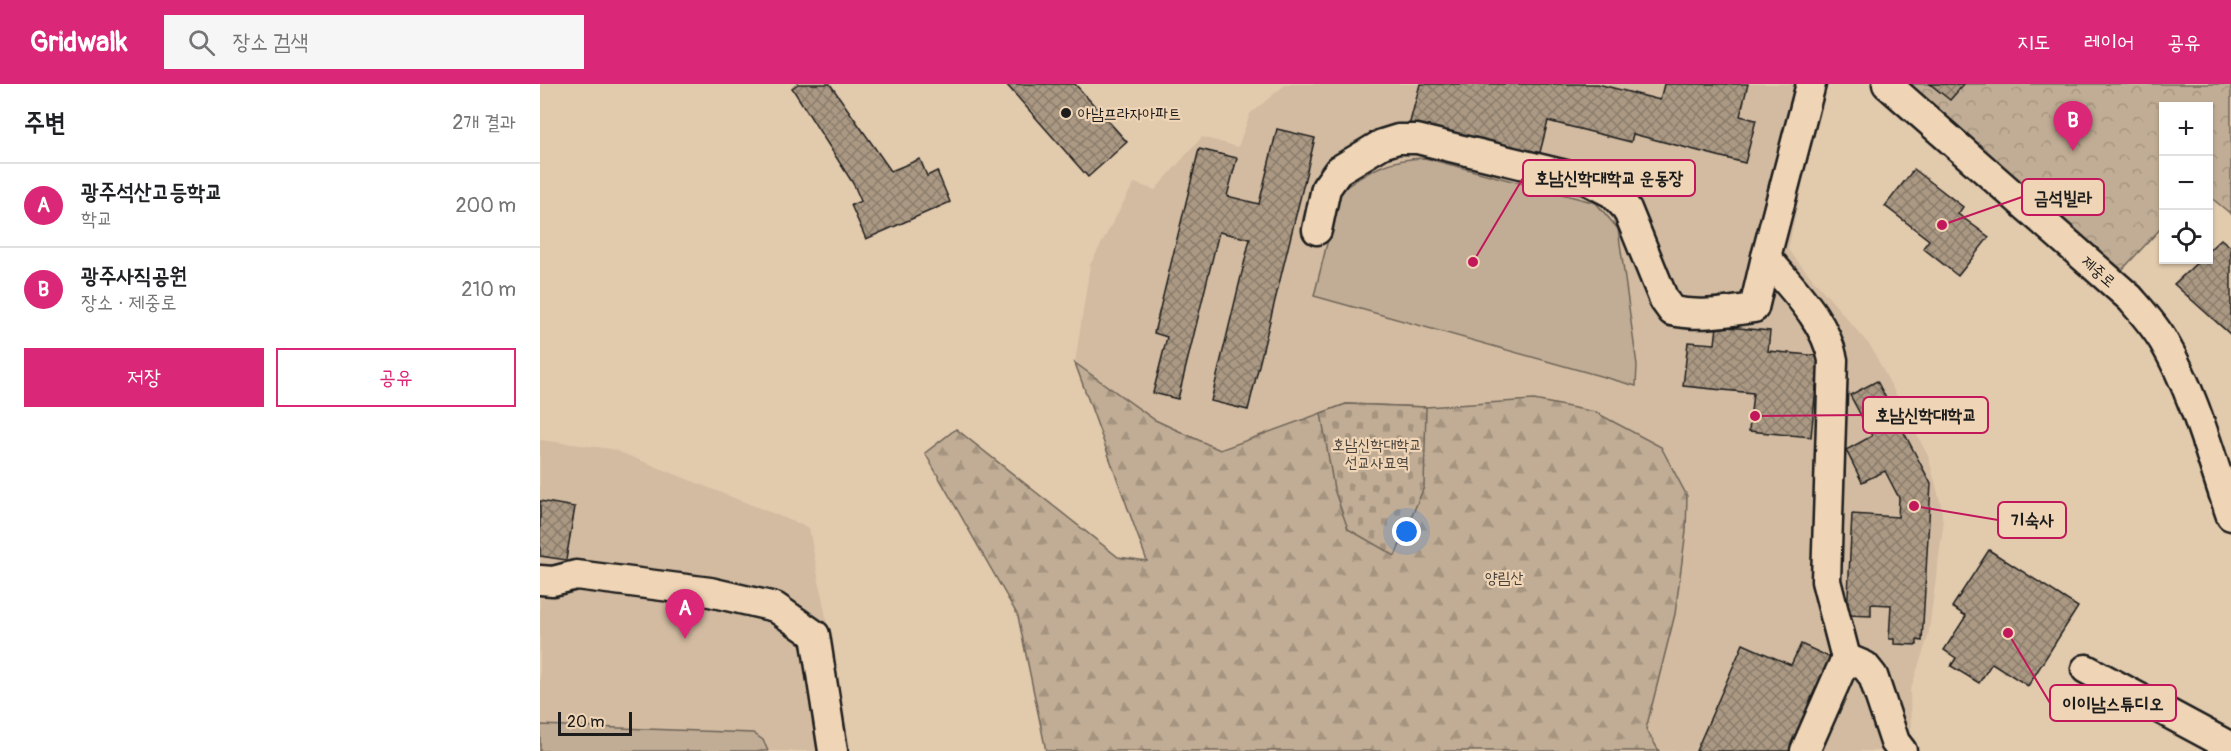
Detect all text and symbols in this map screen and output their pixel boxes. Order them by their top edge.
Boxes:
search box [164,15,584,69]
text: Gridwalk [30,25,128,60]
icon: search [185,26,218,59]
text: 장소 검색 [233,28,308,56]
text: 지도 [2017,29,2051,56]
text: 레이어 [2084,29,2134,56]
text: 공유 [2167,29,2201,56]
pin: B [2054,101,2092,151]
map controls [2159,102,2213,264]
button: + [2159,102,2213,156]
place label: 아남프라자아파트 [1078,104,1181,124]
marker: 아남프라자아파트 [1059,106,1073,120]
text: 주변 [24,107,66,139]
text: 2개 결과 [452,110,516,135]
button: − [2159,156,2213,210]
callout: 호남신학대학교 운동장 [1523,160,1695,196]
text: 호남신학대학교 운동장 [1535,167,1684,190]
text: 광주석산고등학교 [81,178,223,206]
callout: 금석빌라 [2022,179,2104,215]
text: 금석빌라 [2034,187,2092,210]
text: A [37,193,50,218]
text: 200 m [455,193,516,218]
text: 학교 [81,206,113,231]
button: locate [2159,210,2213,264]
street label: 제중로 [2077,252,2119,292]
text: 광주사직공원 [81,262,187,290]
text: B [38,277,49,302]
text: 210 m [461,277,516,302]
text: 장소 · 제중로 [81,290,177,315]
button: 저장 [24,348,264,407]
button: 공유 [276,348,516,407]
callout: 호남신학대학교 [1863,397,1988,433]
text: 호남신학대학교 [1875,404,1977,427]
park label: 호남신학대학교 선교사묘역 [1332,435,1422,473]
callout: 기숙사 [1998,502,2066,538]
text: 기숙사 [2010,509,2054,532]
your location [1392,517,1421,546]
park label: 양림산 [1485,568,1523,588]
pin: A [666,590,704,639]
callout: 이이남스튜디오 [2050,685,2176,721]
text: 이이남스튜디오 [2062,693,2164,716]
scale bar [558,709,632,736]
text: 20 m [567,712,605,732]

